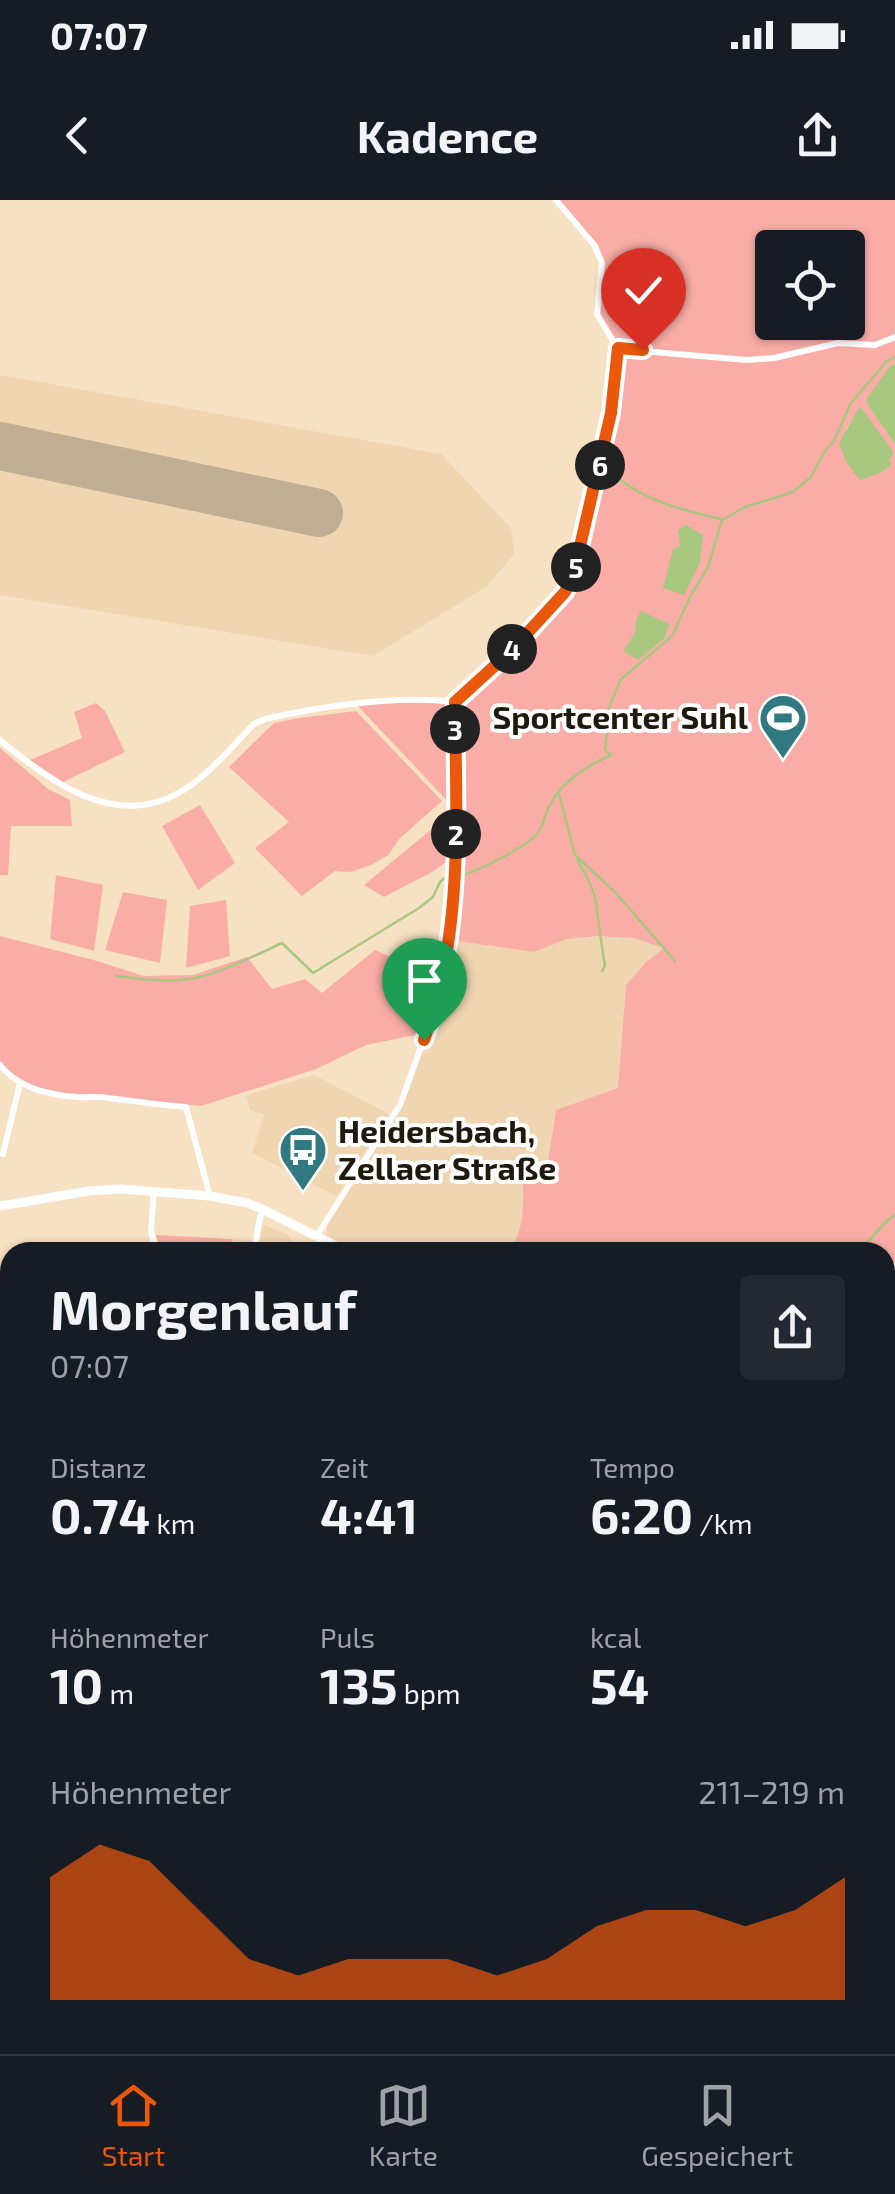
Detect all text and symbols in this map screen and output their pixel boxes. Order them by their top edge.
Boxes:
text: 07:07 [50,12,148,58]
icon: back [50,108,105,163]
text: Kadence [357,108,538,162]
icon: share [790,108,845,163]
map controls [755,230,865,340]
button: locate [755,230,865,340]
pin [601,248,686,351]
icon: check [616,263,671,318]
pin: 6 [575,440,625,490]
text: 6 [592,448,608,482]
pin: 5 [551,542,601,592]
text: 5 [568,550,584,584]
pin: 4 [487,624,537,674]
text: 4 [503,632,521,666]
sports icon: Sportcenter Suhl [757,692,809,760]
place label: Sportcenter Suhl [492,697,748,735]
pin: 3 [430,704,480,754]
text: 3 [447,712,463,746]
pin: 2 [431,809,481,859]
text: 2 [448,817,464,851]
pin [382,938,467,1041]
icon: arrive [397,953,452,1008]
place label: Heidersbach, Zellaer Straße [338,1111,556,1186]
bus stop icon: Heidersbach, Zellaer Straße [277,1124,329,1192]
text: Morgenlauf [50,1275,356,1341]
button: share [740,1275,845,1380]
text: 07:07 [50,1346,129,1384]
text: Distanz [50,1450,146,1484]
text: Zeit [320,1450,369,1484]
text: Tempo [590,1450,675,1484]
text: 0.74 [50,1484,150,1544]
text: 4:41 [320,1484,418,1544]
text: 6:20 [590,1484,693,1544]
text: km [150,1506,195,1540]
text: /km [693,1506,752,1540]
text: Höhenmeter [50,1620,209,1654]
text: Puls [320,1620,375,1654]
text: kcal [590,1620,641,1654]
text: 10 [50,1654,103,1714]
text: 135 [320,1654,398,1714]
text: 54 [590,1654,649,1714]
text: m [103,1676,134,1710]
text: bpm [398,1676,461,1710]
text: Höhenmeter [50,1772,231,1810]
text: 211–219 m [698,1772,845,1810]
tab: Start [102,2078,165,2172]
tab: Karte [369,2078,438,2172]
tab: Gespeichert [641,2078,793,2172]

